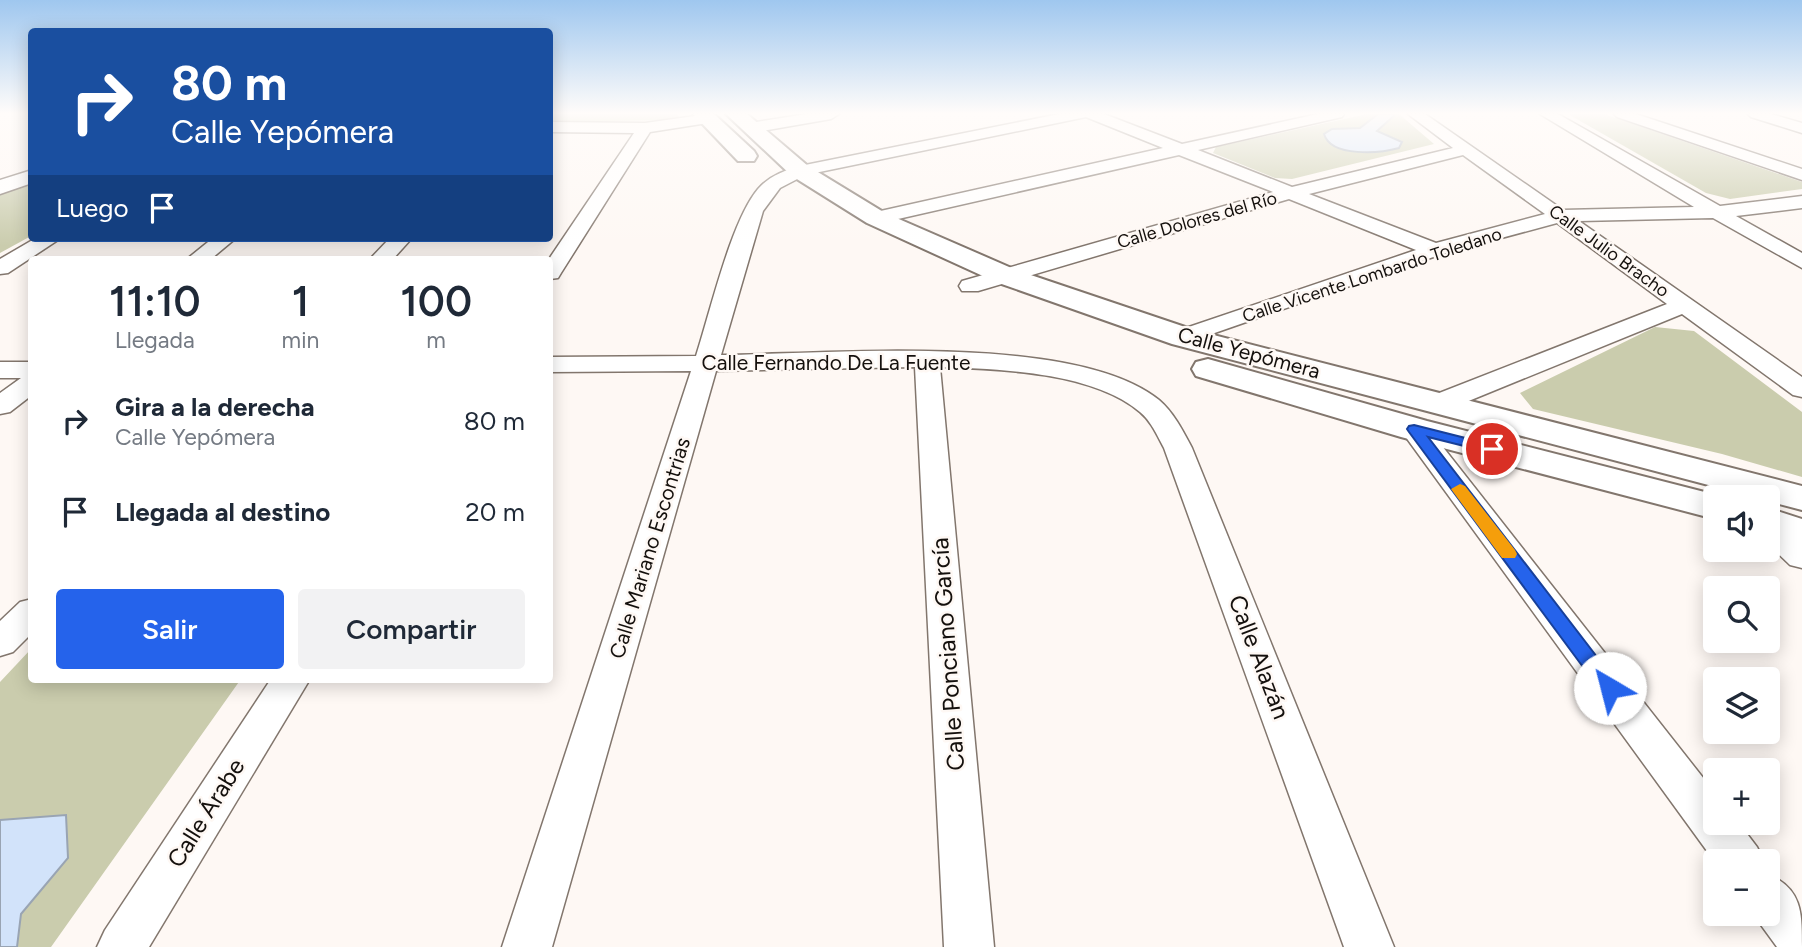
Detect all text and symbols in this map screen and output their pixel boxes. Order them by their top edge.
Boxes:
text: 80 m [171,53,287,112]
icon: right [56,56,147,147]
text: Calle Yepómera [171,113,394,151]
street label: Calle Dolores del Río [1115,187,1279,253]
icon: arrive [143,189,181,227]
text: Luego [56,192,129,224]
street label: Calle Julio Bracho [1545,200,1673,302]
street label: Calle Vicente Lombardo Toledano [1240,223,1504,327]
text: 11:10 [109,276,201,327]
text: 1 [292,276,309,327]
text: 100 [400,276,472,327]
street label: Calle Yepómera [1175,322,1323,384]
text: Llegada [115,326,195,354]
text: min [282,326,319,354]
text: m [426,326,446,354]
street label: Calle Fernando De La Fuente [702,350,970,375]
text: Gira a la derecha [115,391,315,423]
icon: right [56,402,94,440]
text: 80 m [464,405,525,437]
pin [1462,419,1522,479]
text: Calle Yepómera [115,423,275,451]
icon: arrive [1473,430,1511,468]
street label: Calle Mariano Escontrias [604,434,695,661]
map controls [1703,485,1780,926]
button: sound [1703,485,1780,562]
icon: arrive [56,493,94,531]
text: Llegada al destino [115,496,330,528]
text: 20 m [465,496,525,528]
street label: Calle Ponciano García [925,537,970,772]
button: search [1703,576,1780,653]
button: Salir [56,589,284,669]
button: Compartir [298,589,525,669]
street label: Calle Alazán [1223,591,1296,723]
position arrow [1573,651,1647,725]
button: layers [1703,667,1780,744]
street label: Calle Árabe [161,753,250,873]
button: + [1703,758,1780,835]
button: − [1703,849,1780,926]

